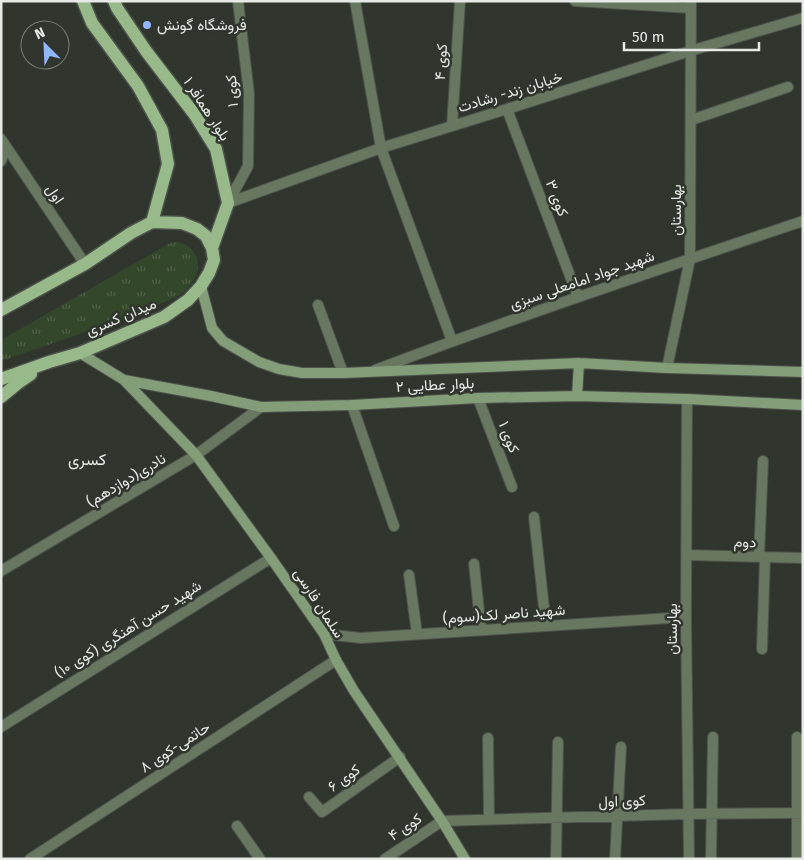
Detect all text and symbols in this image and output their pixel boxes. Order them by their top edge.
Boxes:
place label: فروشگاه گونش [157,16,247,35]
marker: فروشگاه گونش [141,19,153,31]
north arrow [20,20,70,70]
scale bar [624,20,759,52]
text: N [32,24,48,43]
text: 50 m [632,28,665,46]
street label: کوی ۴ [431,43,452,81]
street label: خیابان زند- رشادت [456,68,564,116]
street label: بلوار همافر ۱ [180,74,234,144]
street label: کوی ۱ [222,74,243,108]
street label: کوی ۳ [541,177,572,220]
street label: اول [42,181,68,207]
street label: بهارستان [667,184,685,236]
street label: شهید جواد امامعلی سبزی [507,247,657,314]
street label: میدان کسری [83,294,159,341]
street label: بلوار عطایی ۲ [395,374,475,397]
street label: کوی ۱ [494,419,523,456]
street label: نادری(دوازدهم) [83,449,169,512]
district label: کسری [68,450,106,470]
street label: دوم [733,533,757,552]
street label: سلمان فارسی [289,565,348,642]
street label: شهید حسن آهنگری (کوی ۱۰) [51,576,205,682]
street label: شهید ناصر لک(سوم) [442,601,566,628]
street label: بهارستان [663,603,681,655]
street label: حاتمی-کوی ۸ [137,718,214,777]
street label: کوی ۶ [324,760,364,796]
street label: کوی اول [598,791,646,812]
street label: کوی ۴ [385,809,426,845]

